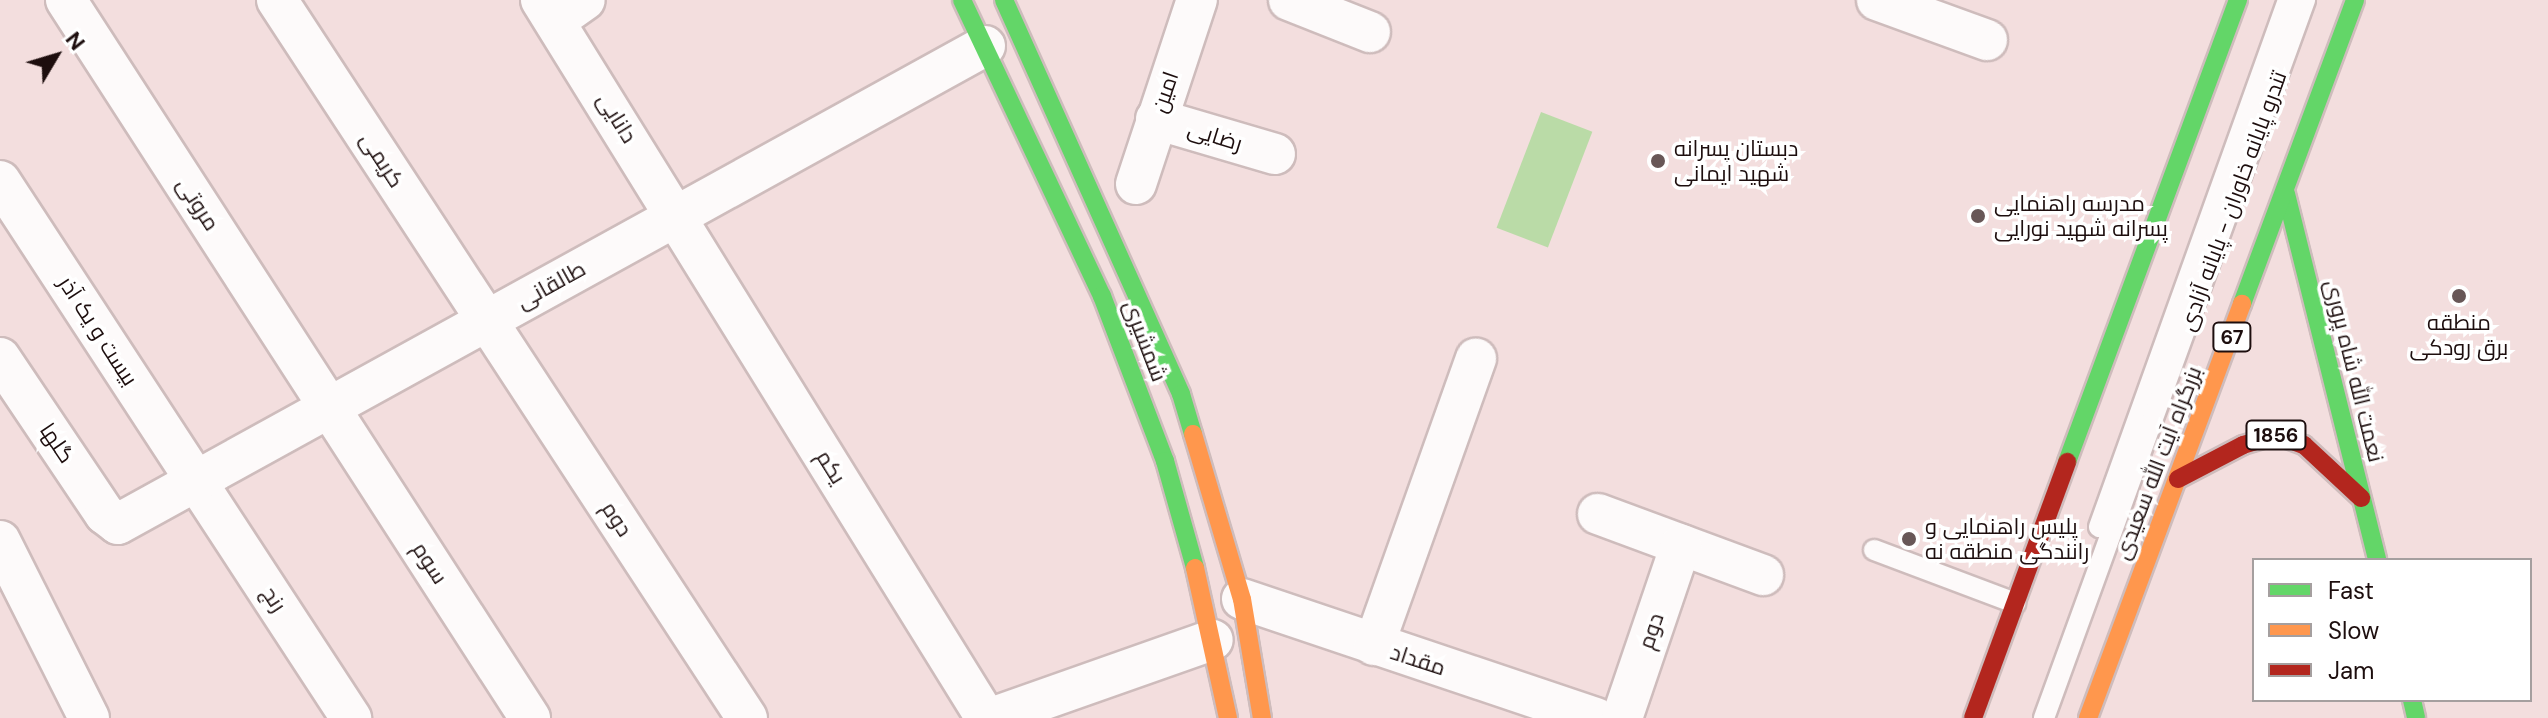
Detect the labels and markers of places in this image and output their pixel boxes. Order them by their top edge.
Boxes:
place label: دبستان پسرانه شهید ایمانی [1674,135,1798,186]
marker: دبستان پسرانه شهید ایمانی [1649,152,1667,170]
place label: مدرسه راهنمایی پسرانه شهید نورایی [1994,190,2168,242]
marker: مدرسه راهنمایی پسرانه شهید نورایی [1969,207,1987,225]
marker: منطقه برق رودکی [2450,287,2468,305]
place label: منطقه برق رودکی [2410,309,2508,360]
place label: پلیس راهنمایی و رانندگی منطقه نه [1925,513,2089,564]
marker: پلیس راهنمایی و رانندگی منطقه نه [1900,530,1918,548]

